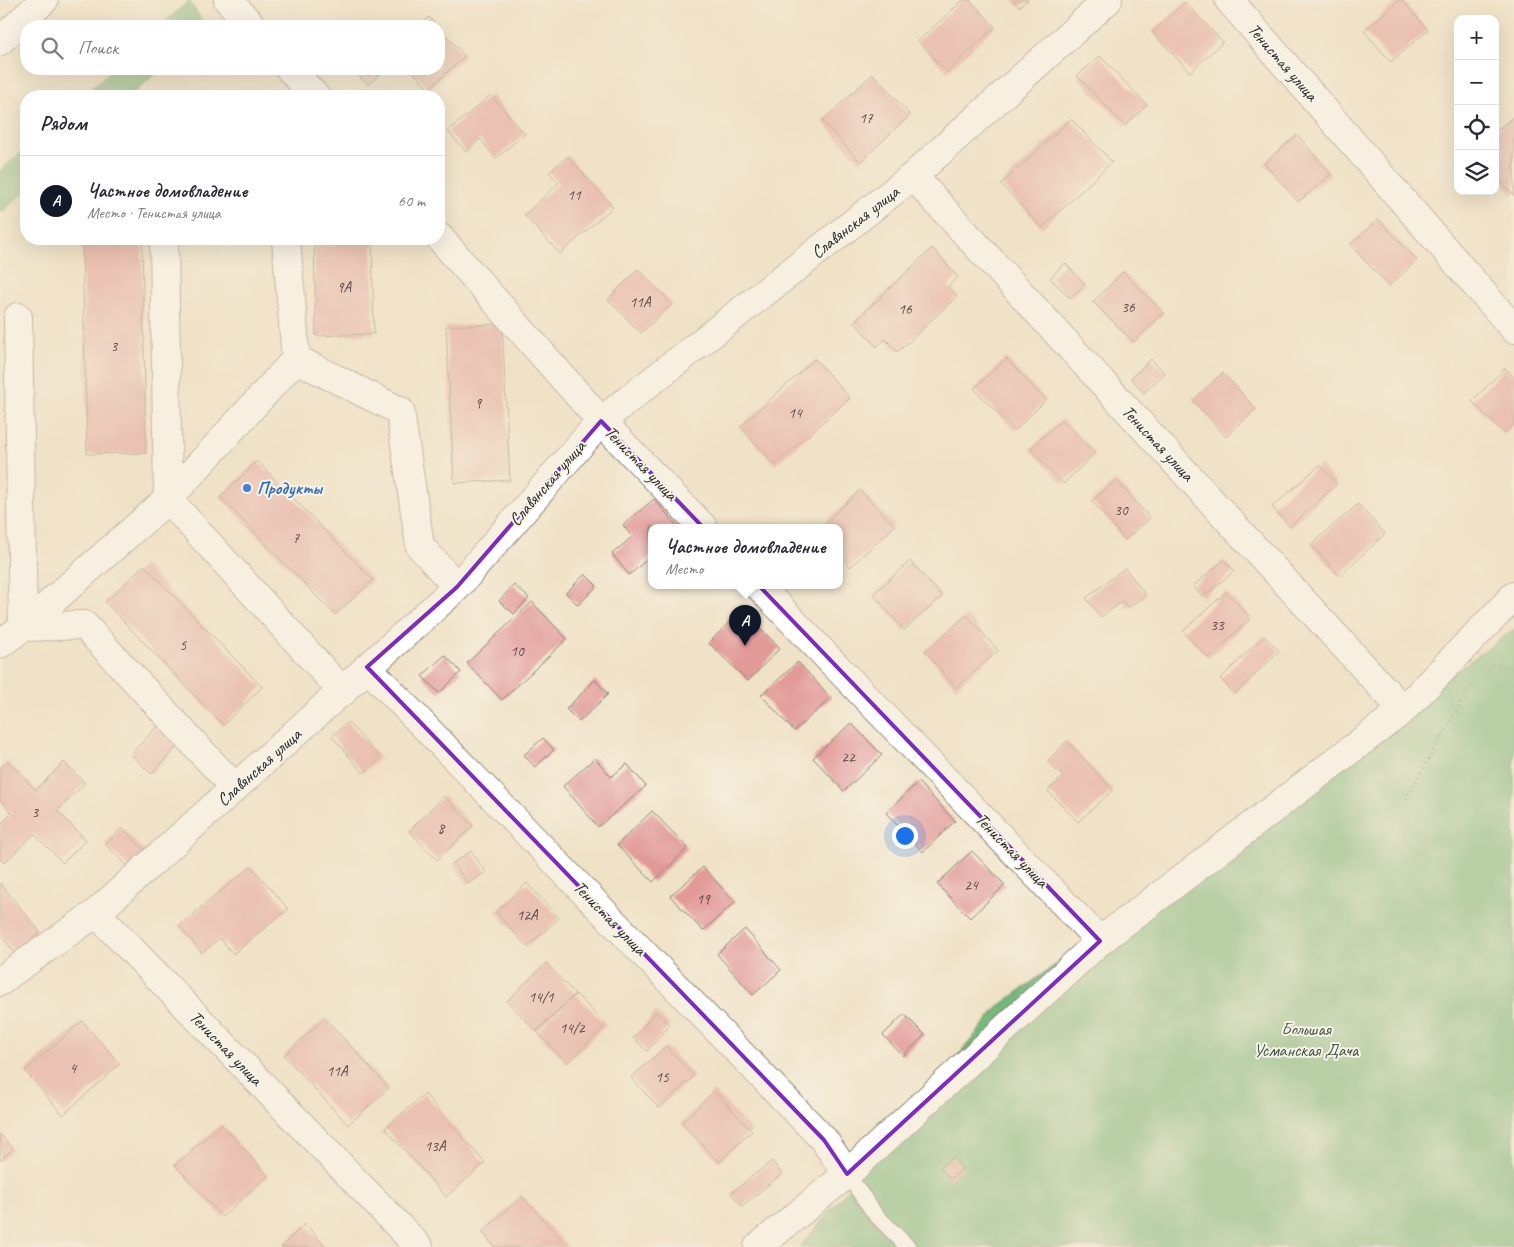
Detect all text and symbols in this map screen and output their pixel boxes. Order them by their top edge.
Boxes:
map controls [1454,15,1499,195]
button: + [1454,15,1499,60]
street label: Тенистая улица [1243,19,1323,106]
search box [20,20,445,75]
icon: search [38,34,66,62]
text: Поиск [78,36,118,60]
button: − [1454,60,1499,105]
button: locate [1454,105,1499,150]
house number: 17 [859,109,874,128]
text: Рядом [40,110,87,136]
button: layers [1454,150,1499,195]
text: Частное домовладение [87,179,248,203]
street label: Славянская улица [806,180,904,263]
house number: 11 [567,186,582,205]
text: A [52,191,60,211]
text: 60 m [398,191,425,211]
text: Место · Тенистая улица [87,203,221,223]
house number: 9А [337,278,353,297]
house number: 11А [629,293,652,312]
house number: 36 [1121,298,1136,317]
house number: 16 [898,300,913,319]
house number: 3 [111,337,119,356]
house number: 9 [475,394,483,413]
street label: Тенистая улица [1117,400,1199,486]
house number: 14 [788,404,803,423]
street label: Тенистая улица [600,421,683,506]
street label: Славянская улица [504,435,591,530]
place label: Продукты [257,477,324,499]
marker: Продукты [241,482,253,494]
house number: 30 [1114,501,1129,520]
popup [648,524,843,589]
house number: 7 [293,529,301,548]
text: Частное домовладение [665,535,826,559]
text: Место [665,559,703,579]
pin: A [729,605,761,646]
house number: 33 [1210,616,1225,635]
house number: 5 [180,636,188,655]
house number: 10 [510,642,525,661]
street label: Славянская улица [212,723,307,811]
house number: 22 [841,748,856,767]
house number: 3 [32,803,40,822]
street label: Тенистая улица [971,808,1054,893]
house number: 8 [438,819,446,838]
your location [892,823,918,849]
street label: Тенистая улица [569,876,652,961]
house number: 24 [964,876,979,895]
house number: 19 [696,890,711,909]
house number: 12А [516,906,539,925]
house number: 14/1 [528,988,555,1007]
street label: Тенистая улица [185,1006,268,1091]
park label: Большая Усманская Дача [1254,1018,1360,1061]
house number: 14/2 [559,1019,586,1038]
house number: 4 [70,1059,78,1078]
house number: 11А [326,1062,349,1081]
house number: 15 [655,1068,670,1087]
house number: 13А [424,1137,447,1156]

